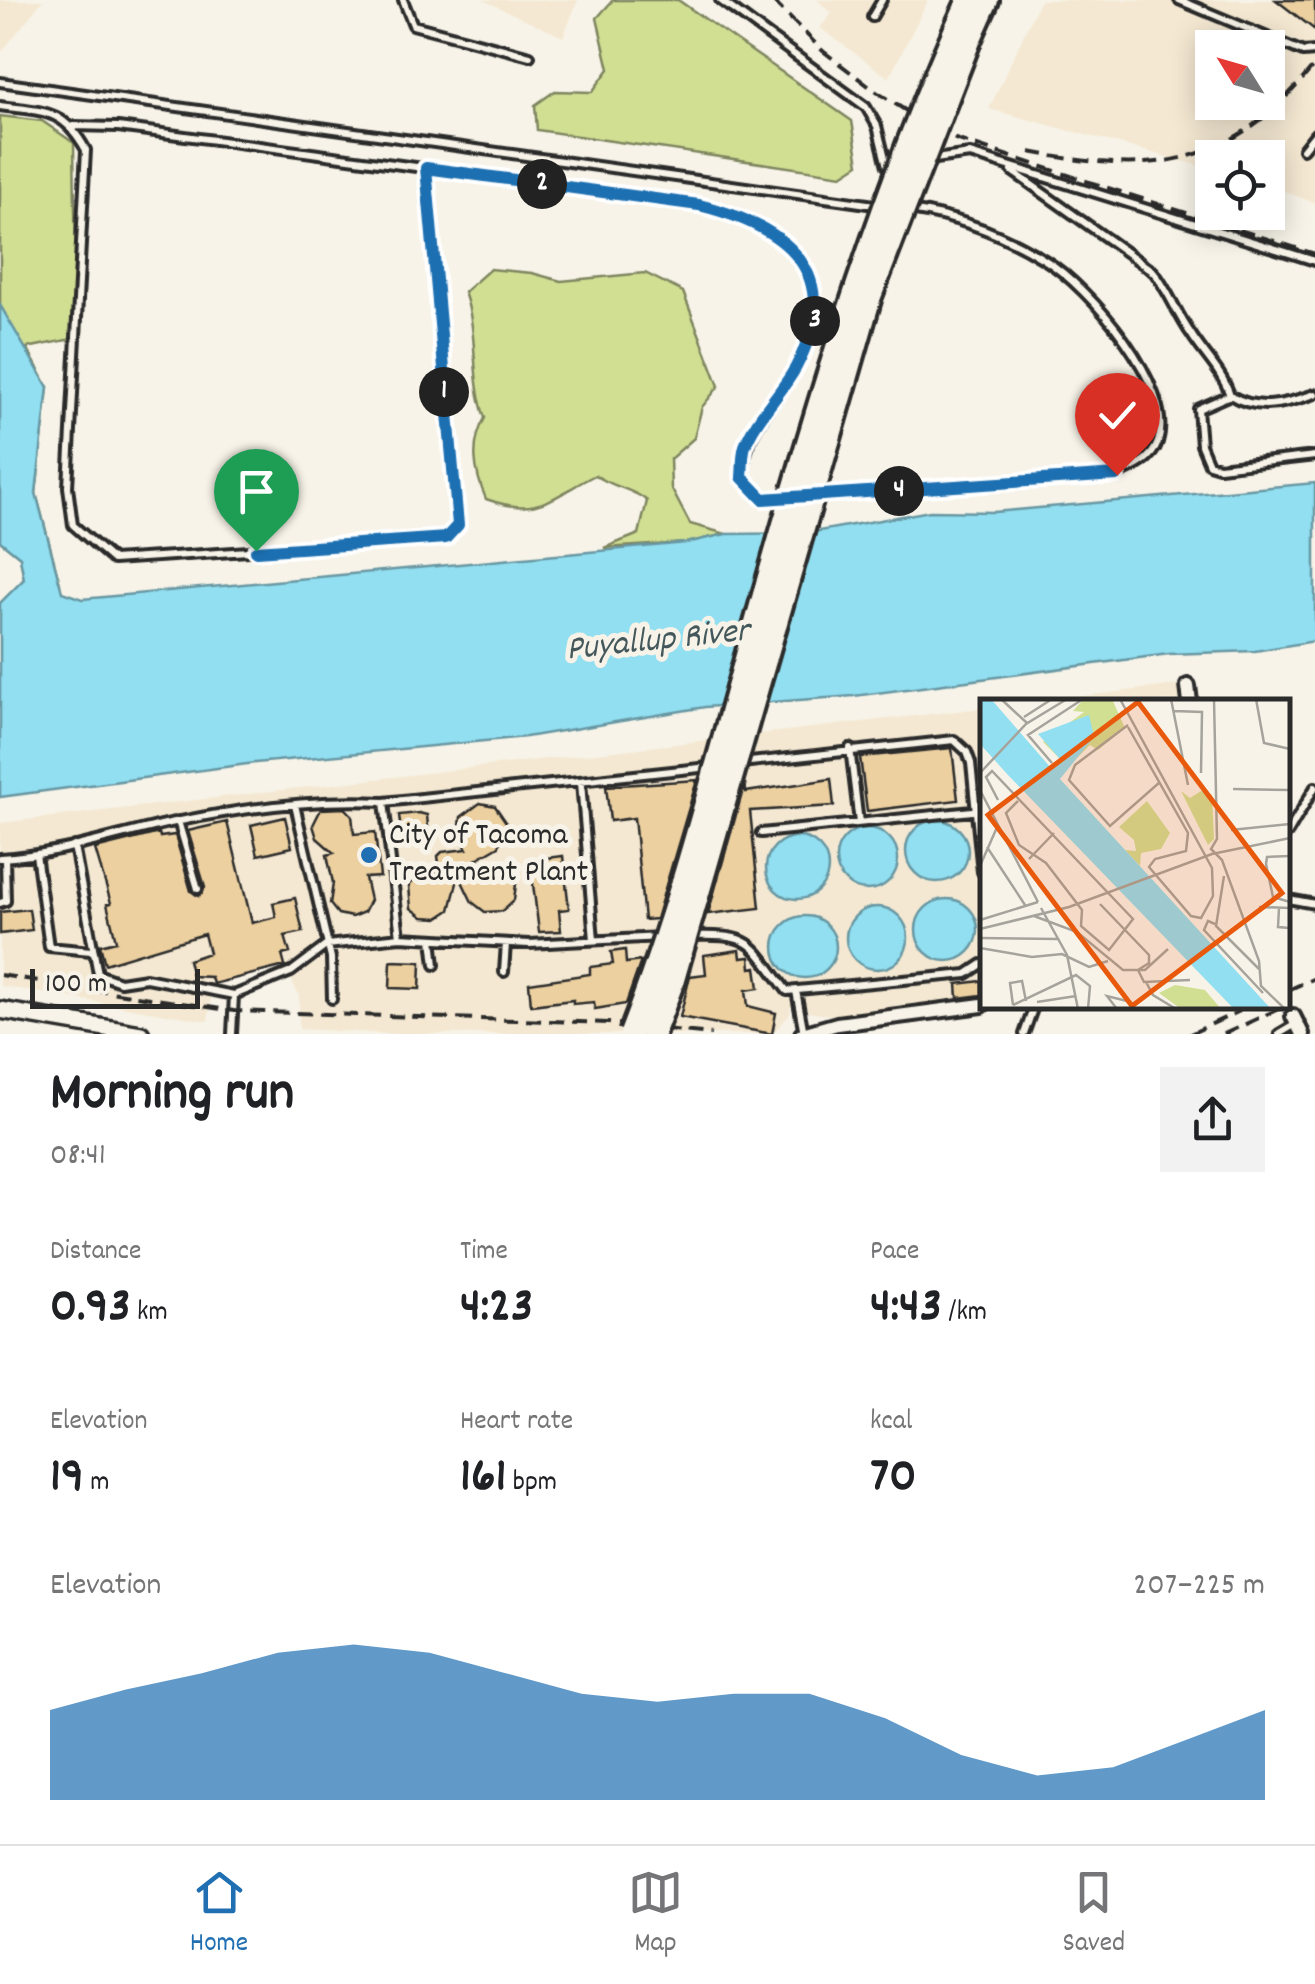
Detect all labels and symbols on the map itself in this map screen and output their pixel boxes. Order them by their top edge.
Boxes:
north arrow [1195,30,1285,120]
pin: 2 [517,159,567,209]
pin: 3 [790,296,840,346]
pin: 1 [419,367,469,417]
pin [1075,373,1160,476]
pin [214,449,299,552]
pin: 4 [874,466,924,516]
water label: Puyallup River [564,607,756,676]
inset map [980,699,1290,1009]
place label: City of Tacoma Treatment Plant [389,814,588,897]
marker: City of Tacoma Treatment Plant [358,844,380,866]
scale bar [30,964,200,1008]

